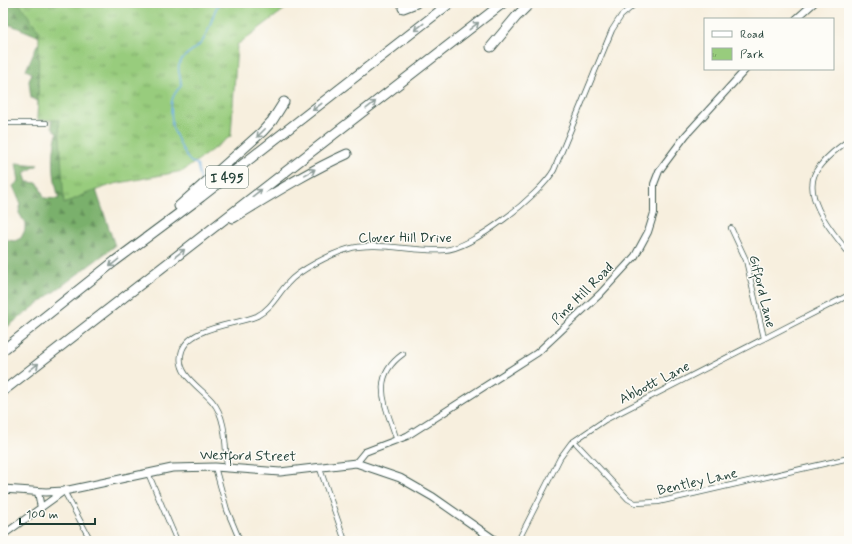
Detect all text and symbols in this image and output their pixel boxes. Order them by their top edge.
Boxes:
legend [704,18,834,70]
one-way arrow [468,21,479,30]
one-way arrow [414,23,425,31]
text: Road [740,27,764,43]
text: Park [740,47,764,63]
one-way arrow [365,101,376,109]
one-way arrow [311,102,322,111]
one-way arrow [256,128,266,138]
road number: I 495 [206,166,248,188]
one-way arrow [304,167,316,175]
one-way arrow [251,189,262,198]
street label: Clover Hill Drive [358,229,452,247]
one-way arrow [174,249,185,257]
street label: Gifford Lane [742,253,780,330]
one-way arrow [108,258,119,267]
street label: Pine Hill Road [548,259,618,329]
street label: Abbott Lane [616,357,693,408]
one-way arrow [28,363,39,371]
street label: Westford Street [200,446,297,468]
street label: Bentley Lane [655,464,739,500]
scale bar [20,500,95,526]
text: 100 m [26,507,58,523]

